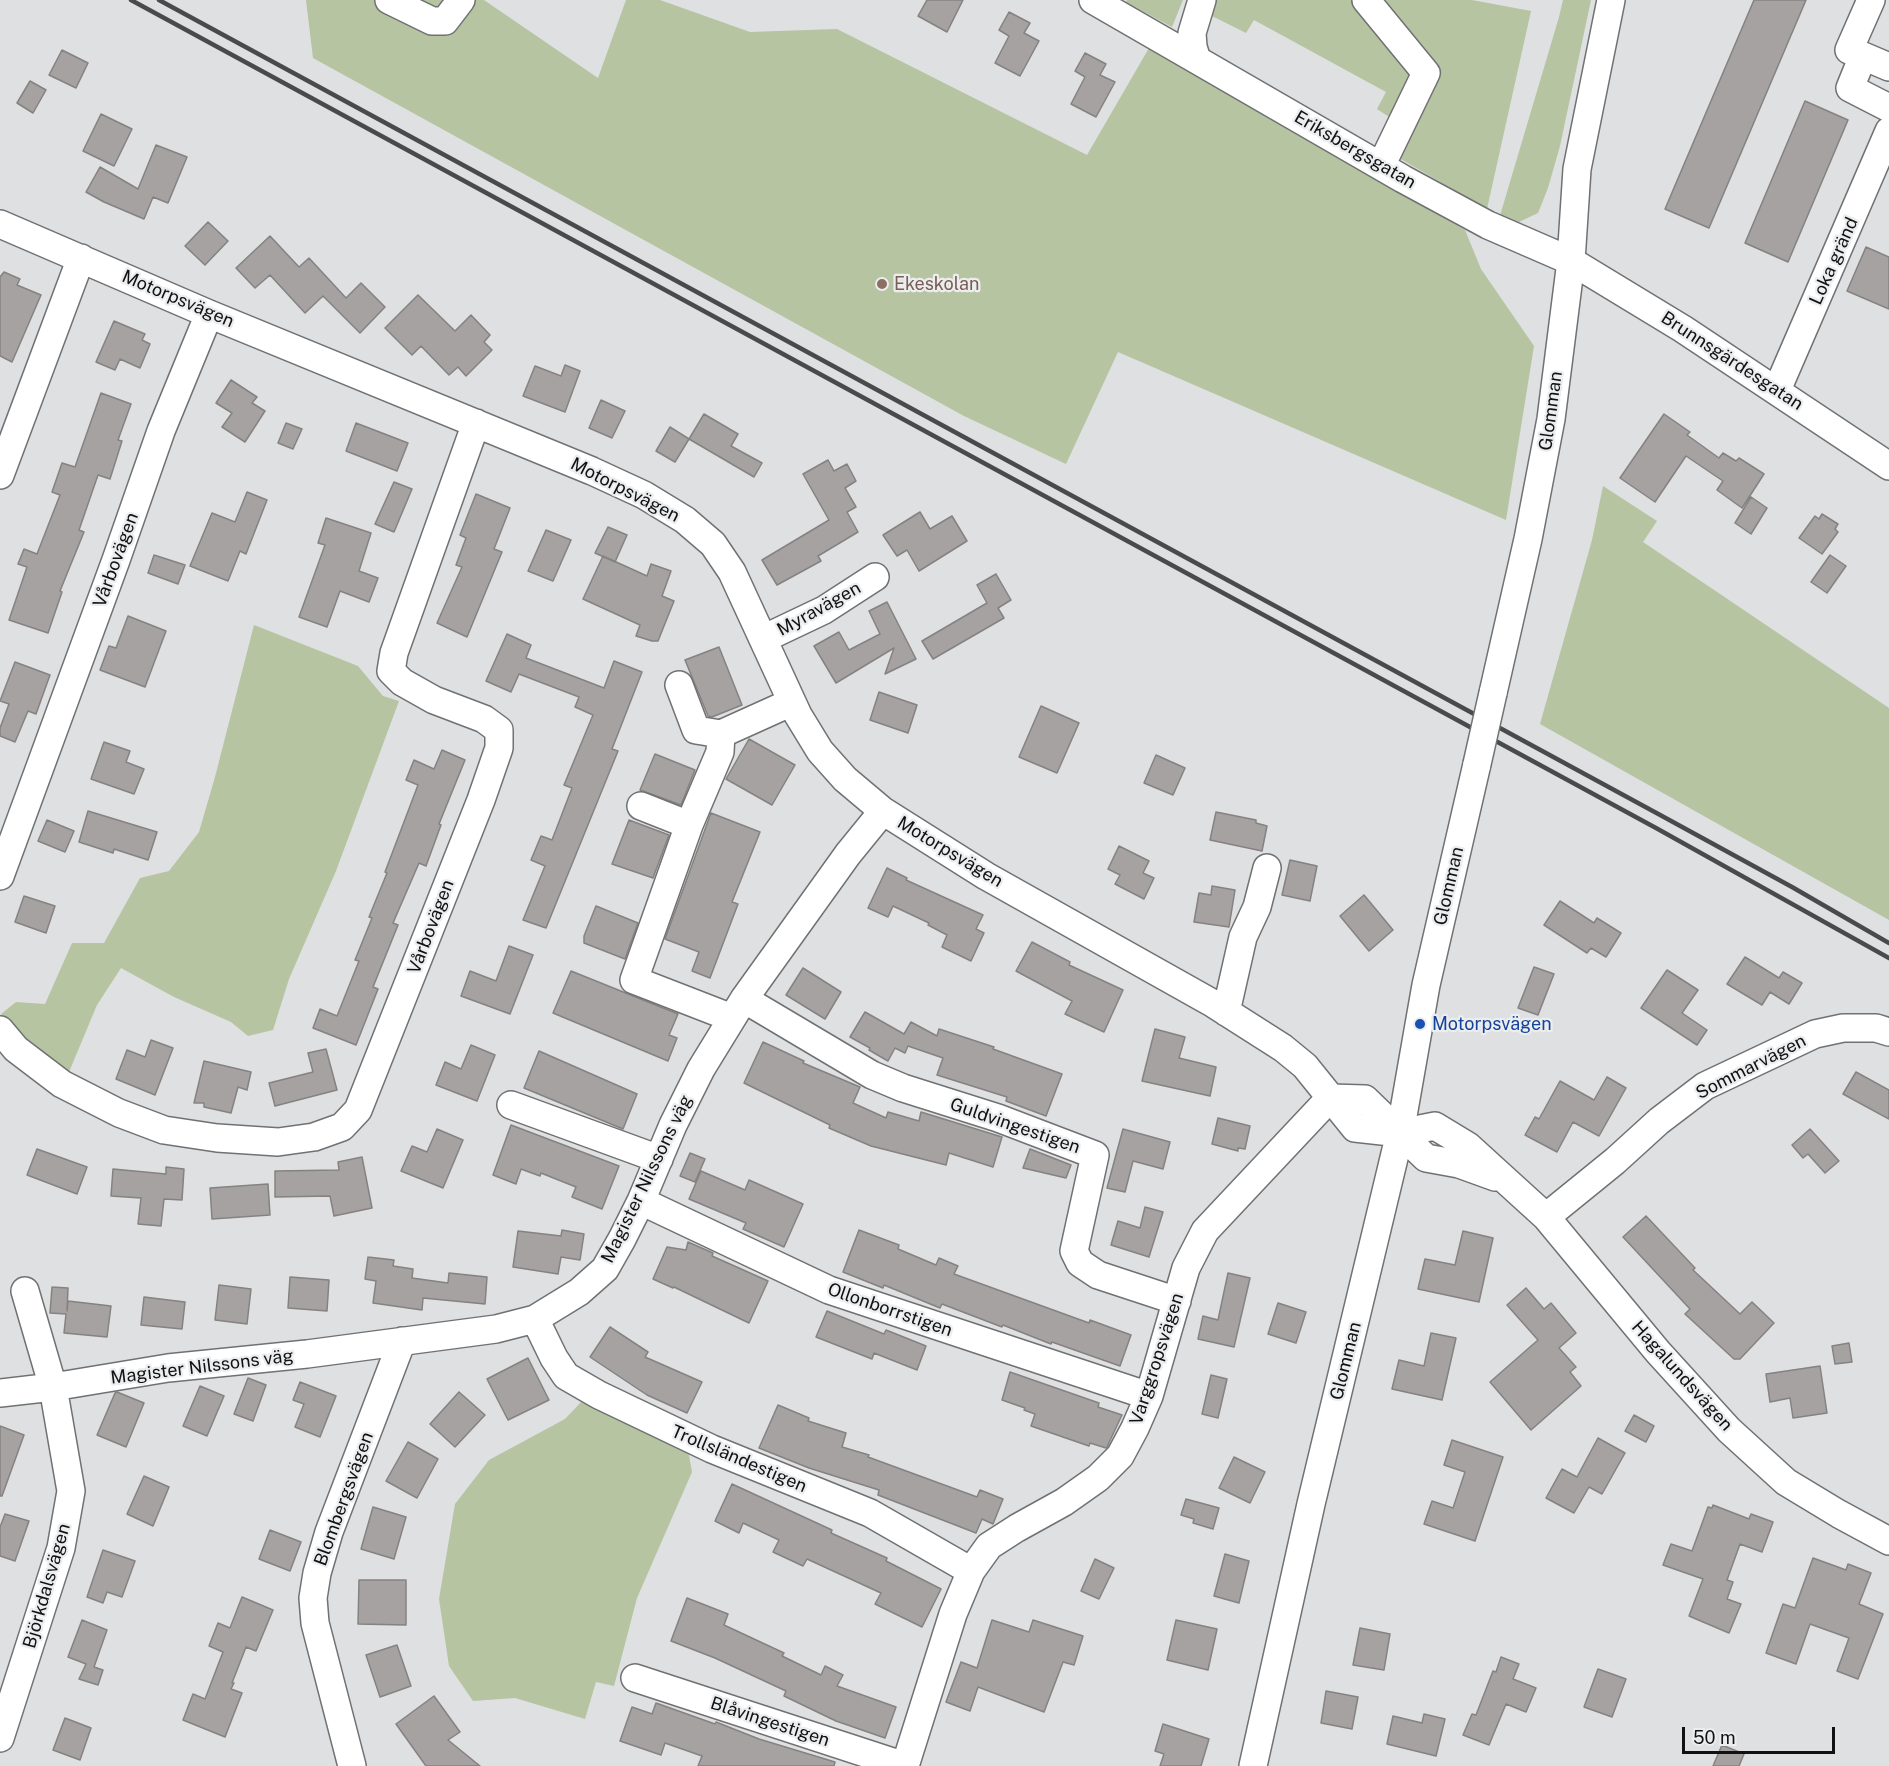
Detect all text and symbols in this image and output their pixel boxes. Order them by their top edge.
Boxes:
street label: Eriksbergsgatan [1290,106,1420,194]
street label: Loka gränd [1805,214,1863,308]
street label: Motorpsvägen [119,266,237,332]
place label: Ekeskolan [894,273,979,295]
marker: Ekeskolan [875,277,889,291]
street label: Brunnsgärdesgatan [1657,307,1807,415]
street label: Glomman [1535,370,1567,452]
street label: Motorpsvägen [567,453,683,527]
street label: Vårbovägen [89,510,143,610]
street label: Myravägen [773,577,865,641]
street label: Motorpsvägen [893,812,1007,892]
street label: Glomman [1429,845,1469,927]
street label: Vårbovägen [403,877,459,977]
place label: Motorpsvägen [1432,1013,1552,1035]
marker: Motorpsvägen [1413,1017,1427,1031]
street label: Sommarvägen [1692,1030,1810,1104]
street label: Magister Nilssons väg [597,1091,697,1267]
street label: Guldvingestigen [947,1094,1083,1158]
street label: Ollonborrstigen [825,1279,955,1341]
street label: Varggropsvägen [1126,1290,1188,1428]
street label: Hagalundsvägen [1627,1316,1737,1436]
street label: Glomman [1326,1320,1366,1402]
street label: Magister Nilssons väg [109,1345,295,1389]
street label: Trollsländestigen [668,1421,810,1497]
street label: Blombergsvägen [310,1429,378,1569]
street label: Björkdalsvägen [19,1521,75,1651]
street label: Blåvingestigen [708,1693,832,1751]
scale bar [1685,1715,1838,1753]
text: 50 m [1693,1727,1736,1748]

